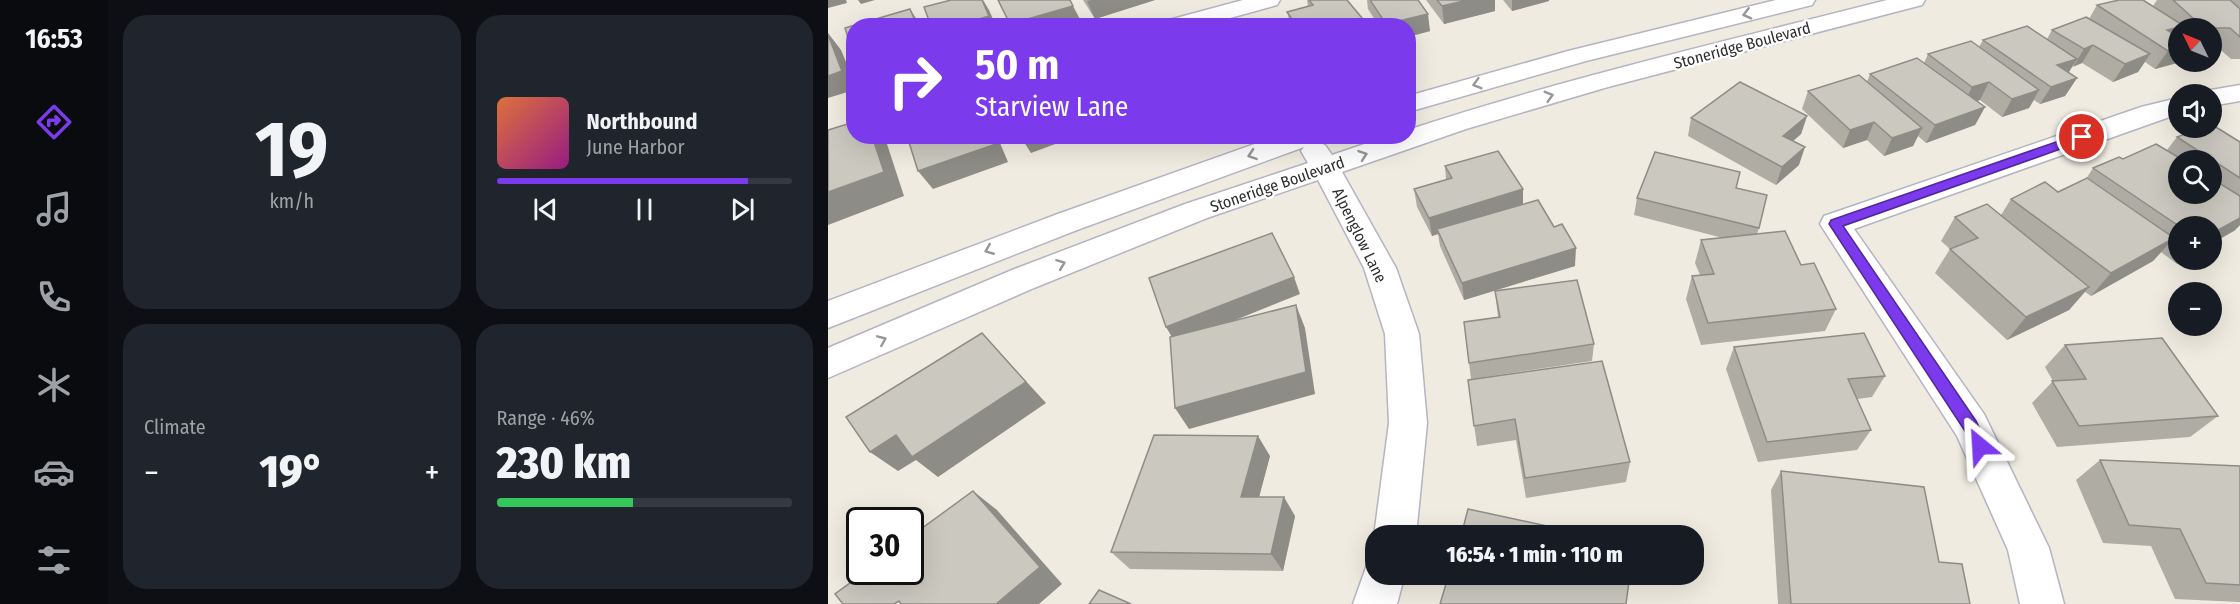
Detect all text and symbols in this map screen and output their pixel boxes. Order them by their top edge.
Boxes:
one-way arrow [1743,6,1753,19]
street label: Stoneridge Boulevard [1672,18,1813,73]
north arrow [2168,18,2222,72]
map controls [2168,18,2222,336]
text: 16:53 [25,23,83,55]
text: 50 m [975,40,1059,90]
icon: right [876,42,954,120]
one-way arrow [1473,77,1483,89]
button: sound [2168,84,2222,138]
text: Starview Lane [975,91,1128,123]
one-way arrow [1543,91,1554,103]
icon: directions [33,101,75,143]
text: 19 [255,103,328,197]
text: Northbound [587,108,697,135]
pin [2056,111,2107,162]
icon: arrive [2065,120,2098,153]
text: June Harbor [587,135,685,159]
one-way arrow [1247,148,1258,161]
one-way arrow [1357,149,1368,162]
button: search [2168,150,2222,204]
street label: Stoneridge Boulevard [1208,153,1347,216]
street label: Alpenglow Lane [1328,185,1391,286]
icon: music [33,188,75,230]
text: km/h [269,189,314,213]
icon: previous [529,193,562,226]
icon: pause [628,193,661,226]
icon: next [726,193,759,226]
button: + [2168,216,2222,270]
one-way arrow [985,243,996,255]
one-way arrow [1055,259,1066,271]
icon: phone [33,276,75,318]
button: − [2168,282,2222,336]
one-way arrow [875,335,886,347]
icon: climate [33,364,75,406]
text: Range · 46% [497,406,595,430]
position arrow [1948,414,2012,478]
text: Climate [144,415,206,439]
text: 230 km [497,436,631,490]
text: 19° [260,445,324,499]
icon: car [33,451,75,493]
text: − [144,453,159,493]
text: + [424,453,440,493]
speed limit sign: 30 [846,507,924,585]
icon: filters [33,539,75,581]
text: 16:54 · 1 min · 110 m [1446,541,1623,568]

